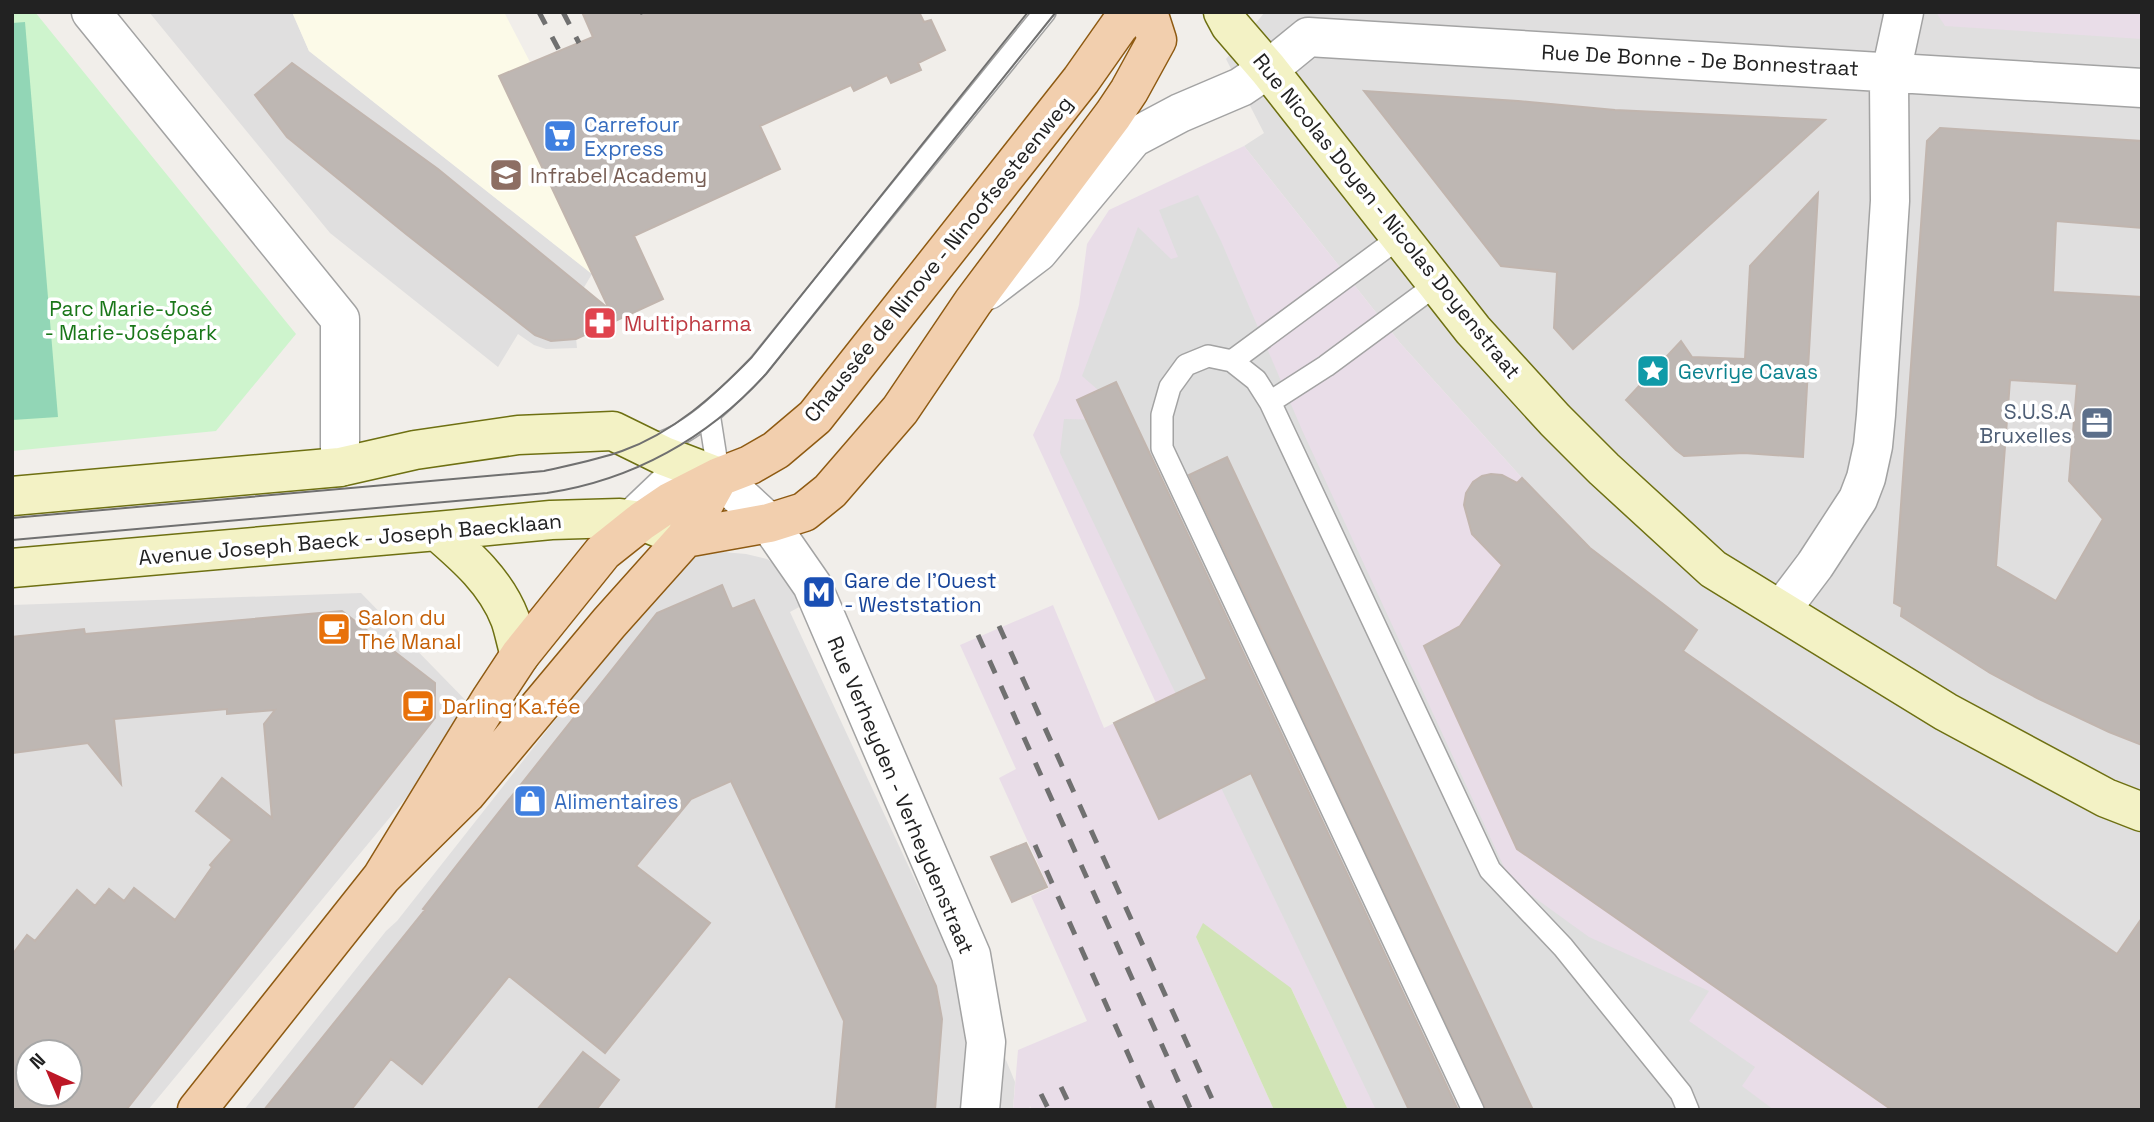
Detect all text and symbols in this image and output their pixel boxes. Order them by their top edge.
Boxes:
street label: Rue De Bonne - De Bonnestraat [1541,38,1859,82]
street label: Rue Nicolas Doyen - Nicolas Doyenstraat [1247,48,1527,384]
street label: Chaussée de Ninove - Ninoofsesteenweg [798,90,1078,428]
place label: Carrefour Express [584,111,680,162]
supermarket icon: Carrefour Express [541,117,579,155]
school or university icon: Infrabel Academy [487,156,525,194]
place label: Infrabel Academy [530,162,707,189]
park label: Parc Marie-José - Marie-Josépark [45,295,217,346]
pharmacy icon: Multipharma [581,304,619,342]
place label: Multipharma [624,310,752,337]
place icon: Gevriye Cavas [1634,352,1672,390]
place label: Gevriye Cavas [1678,358,1818,385]
place label: S.U.S.A Bruxelles [1979,398,2072,449]
office icon: S.U.S.A Bruxelles [2078,404,2116,442]
street label: Avenue Joseph Baeck - Joseph Baecklaan [137,507,563,571]
place label: Gare de l'Ouest - Weststation [844,567,997,618]
metro station icon: Gare de l'Ouest - Weststation [800,573,838,611]
place label: Salon du Thé Manal [358,604,461,655]
cafe icon: Salon du Thé Manal [315,610,353,648]
street label: Rue Verheyden - Verheydenstraat [822,632,980,958]
cafe icon: Darling Ka.fée [399,687,437,725]
place label: Darling Ka.fée [442,693,581,720]
shop icon: Alimentaires [511,782,549,820]
place label: Alimentaires [554,788,678,815]
north arrow [14,1038,84,1108]
text: N [24,1048,51,1075]

